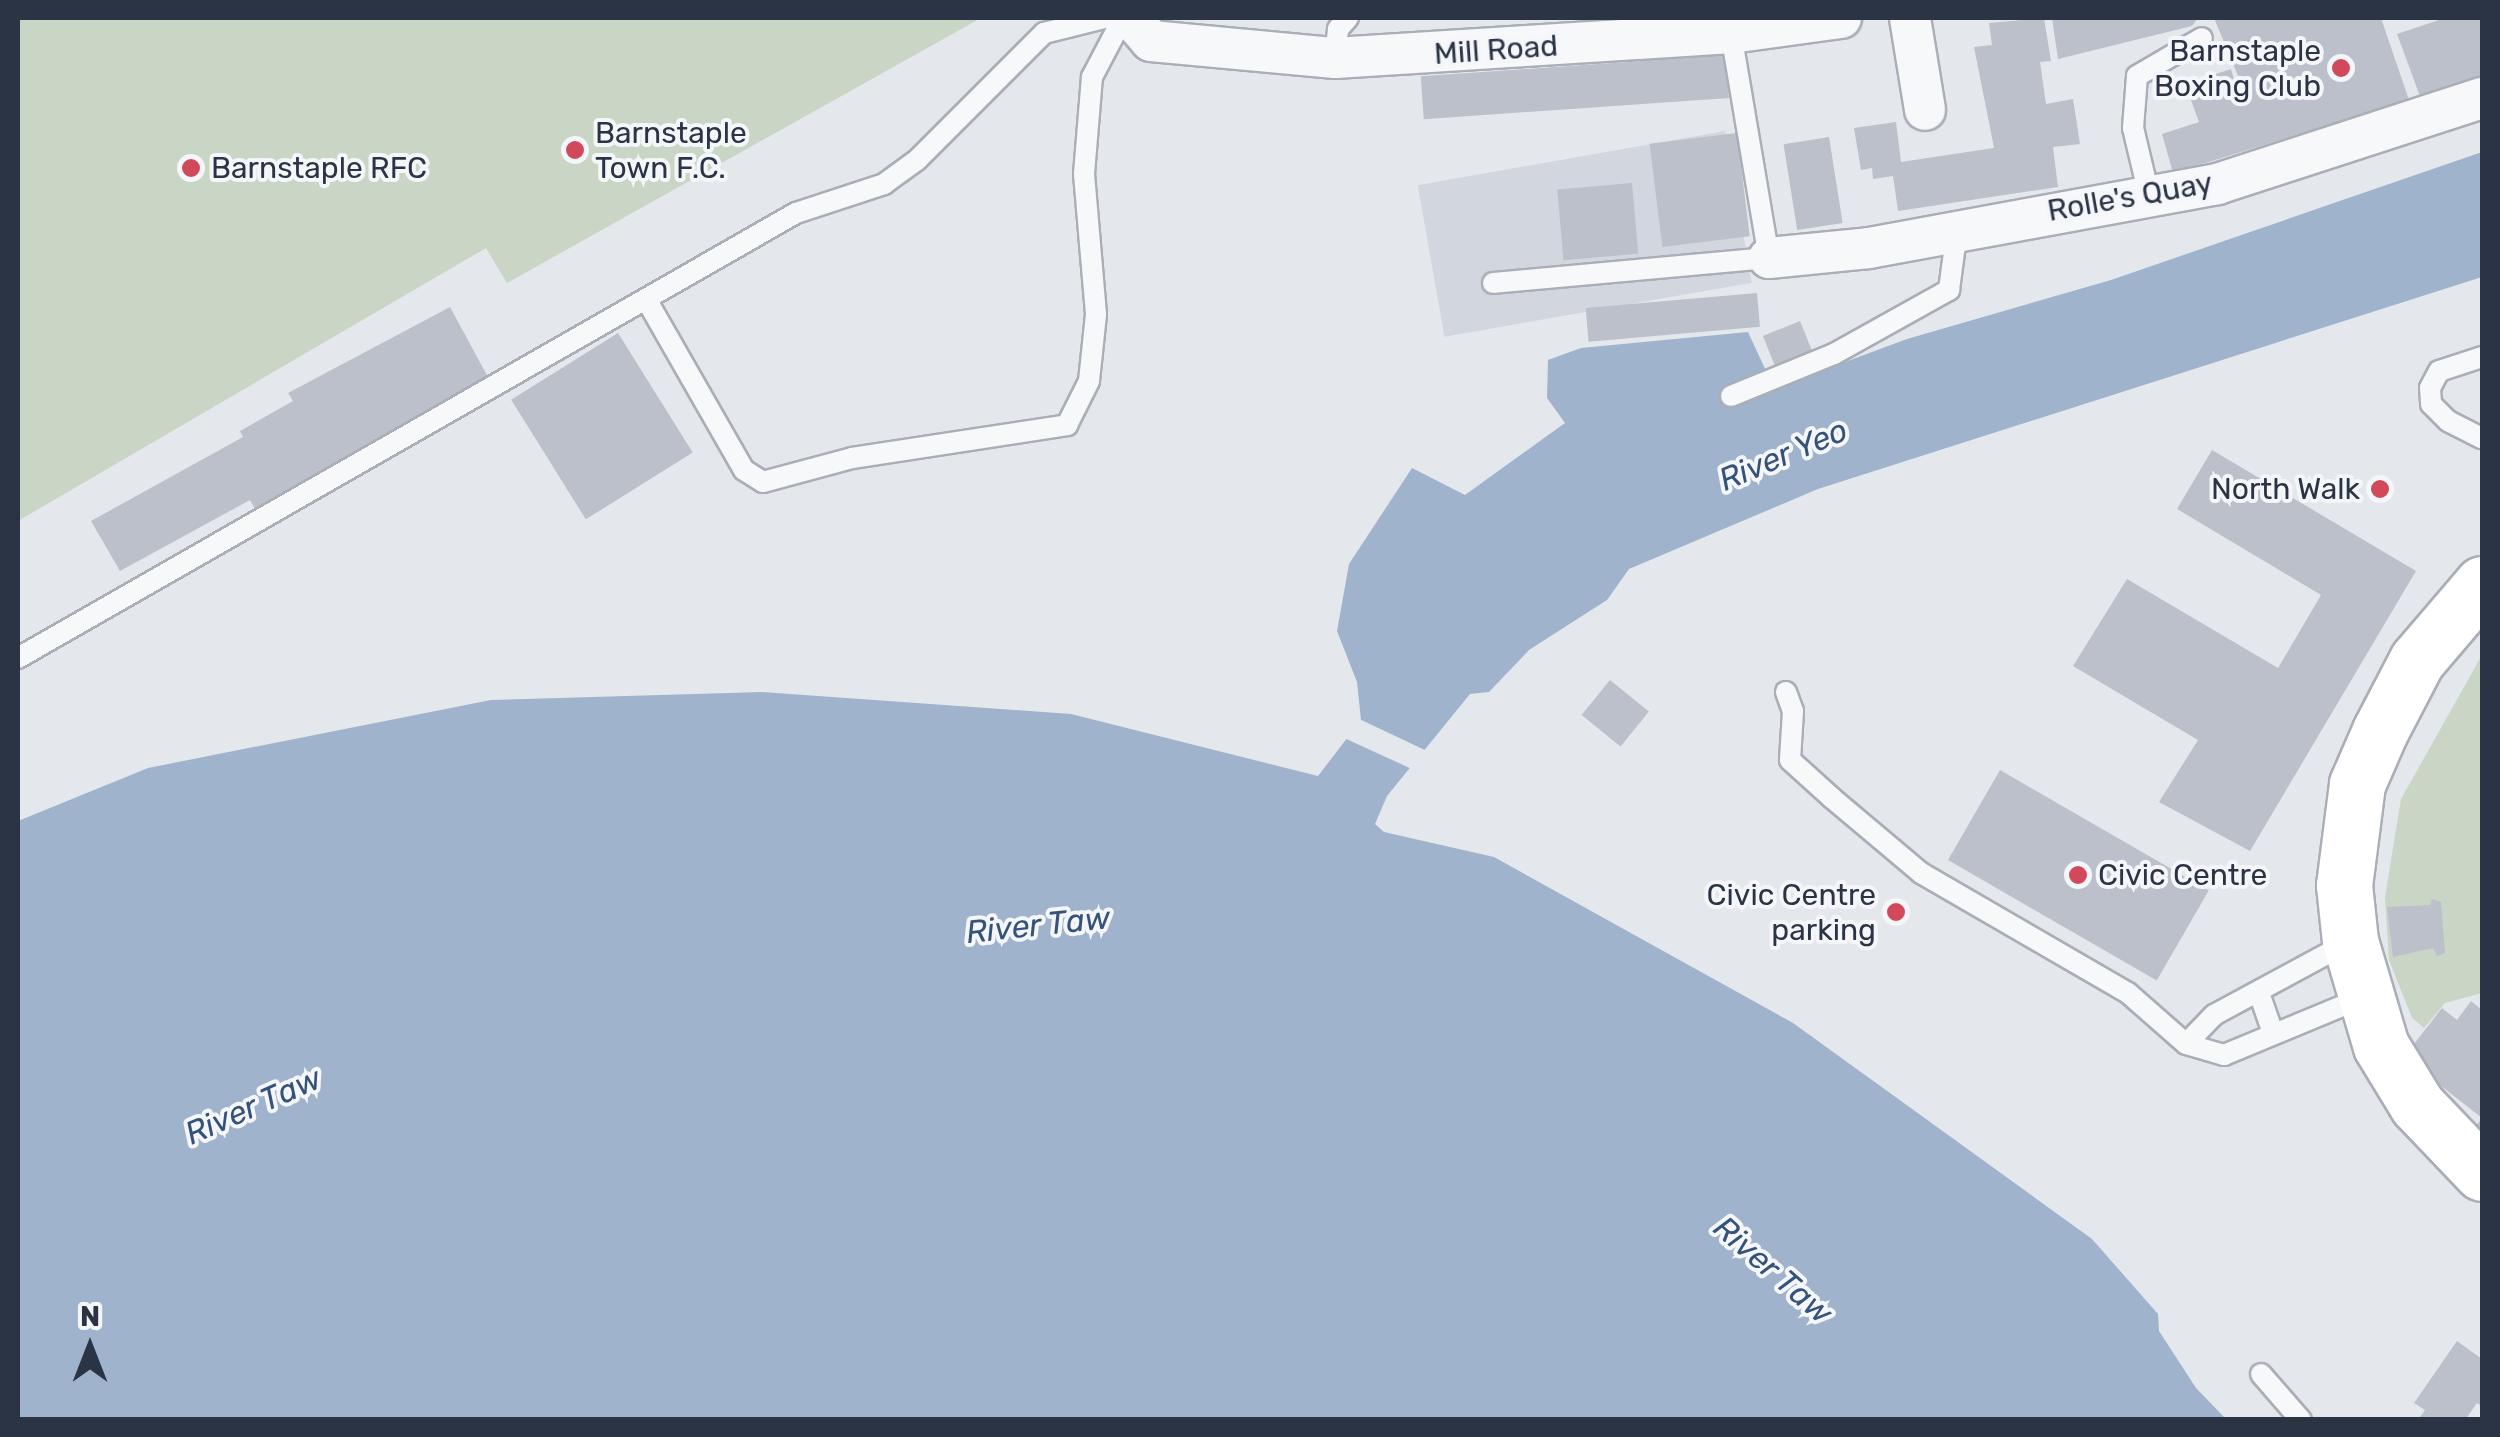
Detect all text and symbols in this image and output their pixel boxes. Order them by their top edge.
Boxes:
street label: Mill Road [1433,28,1559,72]
place label: Barnstaple Boxing Club [2154,33,2321,104]
marker: Barnstaple Boxing Club [2330,57,2352,79]
place label: Barnstaple Town F.C. [595,115,747,186]
marker: Barnstaple Town F.C. [564,139,586,161]
place label: Barnstaple RFC [211,150,427,186]
marker: Barnstaple RFC [180,157,202,179]
street label: Rolle's Quay [2045,165,2215,229]
water label: River Yeo [1712,410,1854,500]
place label: North Walk [2210,471,2360,507]
marker: North Walk [2369,478,2391,500]
place label: Civic Centre [2098,857,2267,893]
marker: Civic Centre [2067,864,2089,886]
place label: Civic Centre parking [1707,877,1876,948]
water label: River Taw [963,898,1113,952]
marker: Civic Centre parking [1885,901,1907,923]
water label: River Taw [178,1059,328,1153]
water label: River Taw [1705,1207,1841,1333]
north arrow [40,1297,140,1397]
text: N [80,1300,100,1333]

